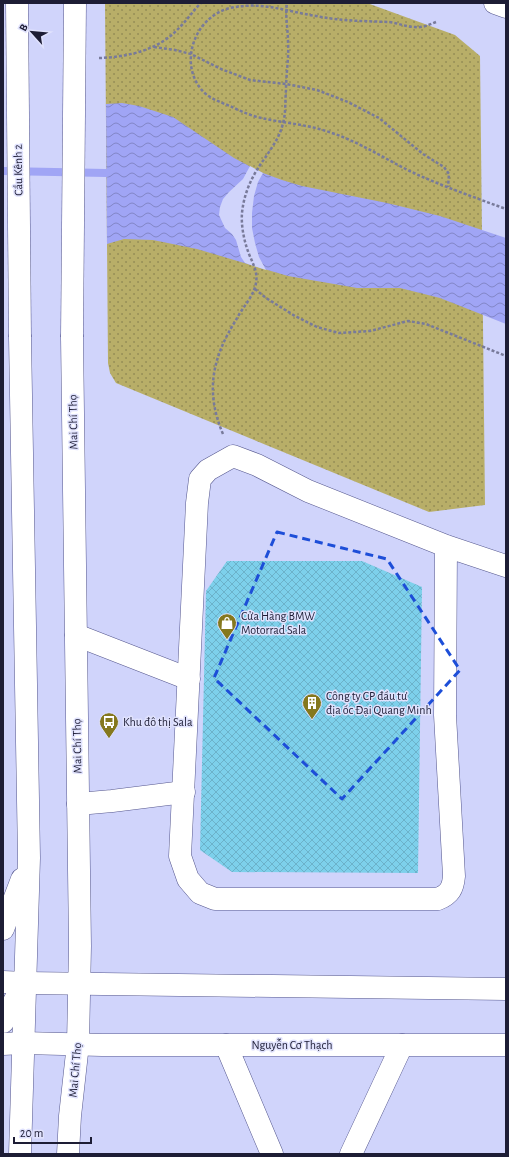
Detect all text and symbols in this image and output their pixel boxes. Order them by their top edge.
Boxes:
north arrow [12,12,52,52]
text: B [17,22,30,33]
street label: Cầu Kênh 2 [12,144,24,196]
street label: Mai Chí Thọ [67,394,79,450]
place label: Cửa Hàng BMW Motorrad Sala [241,610,315,636]
shop icon: Cửa Hàng BMW Motorrad Sala [216,612,238,640]
place label: Công ty CP đầu tư địa ốc Đại Quang Minh [326,690,432,717]
building icon: Công ty CP đầu tư địa ốc Đại Quang Minh [301,692,323,720]
bus stop icon: Khu đô thị Sala [98,711,120,739]
place label: Khu đô thị Sala [123,716,193,728]
street label: Mai Chí Thọ [71,718,83,774]
street label: Nguyễn Cơ Thạch [251,1038,333,1052]
street label: Mai Chí Thọ [67,1042,83,1098]
scale bar [14,1119,91,1145]
text: 20 m [20,1127,43,1139]

